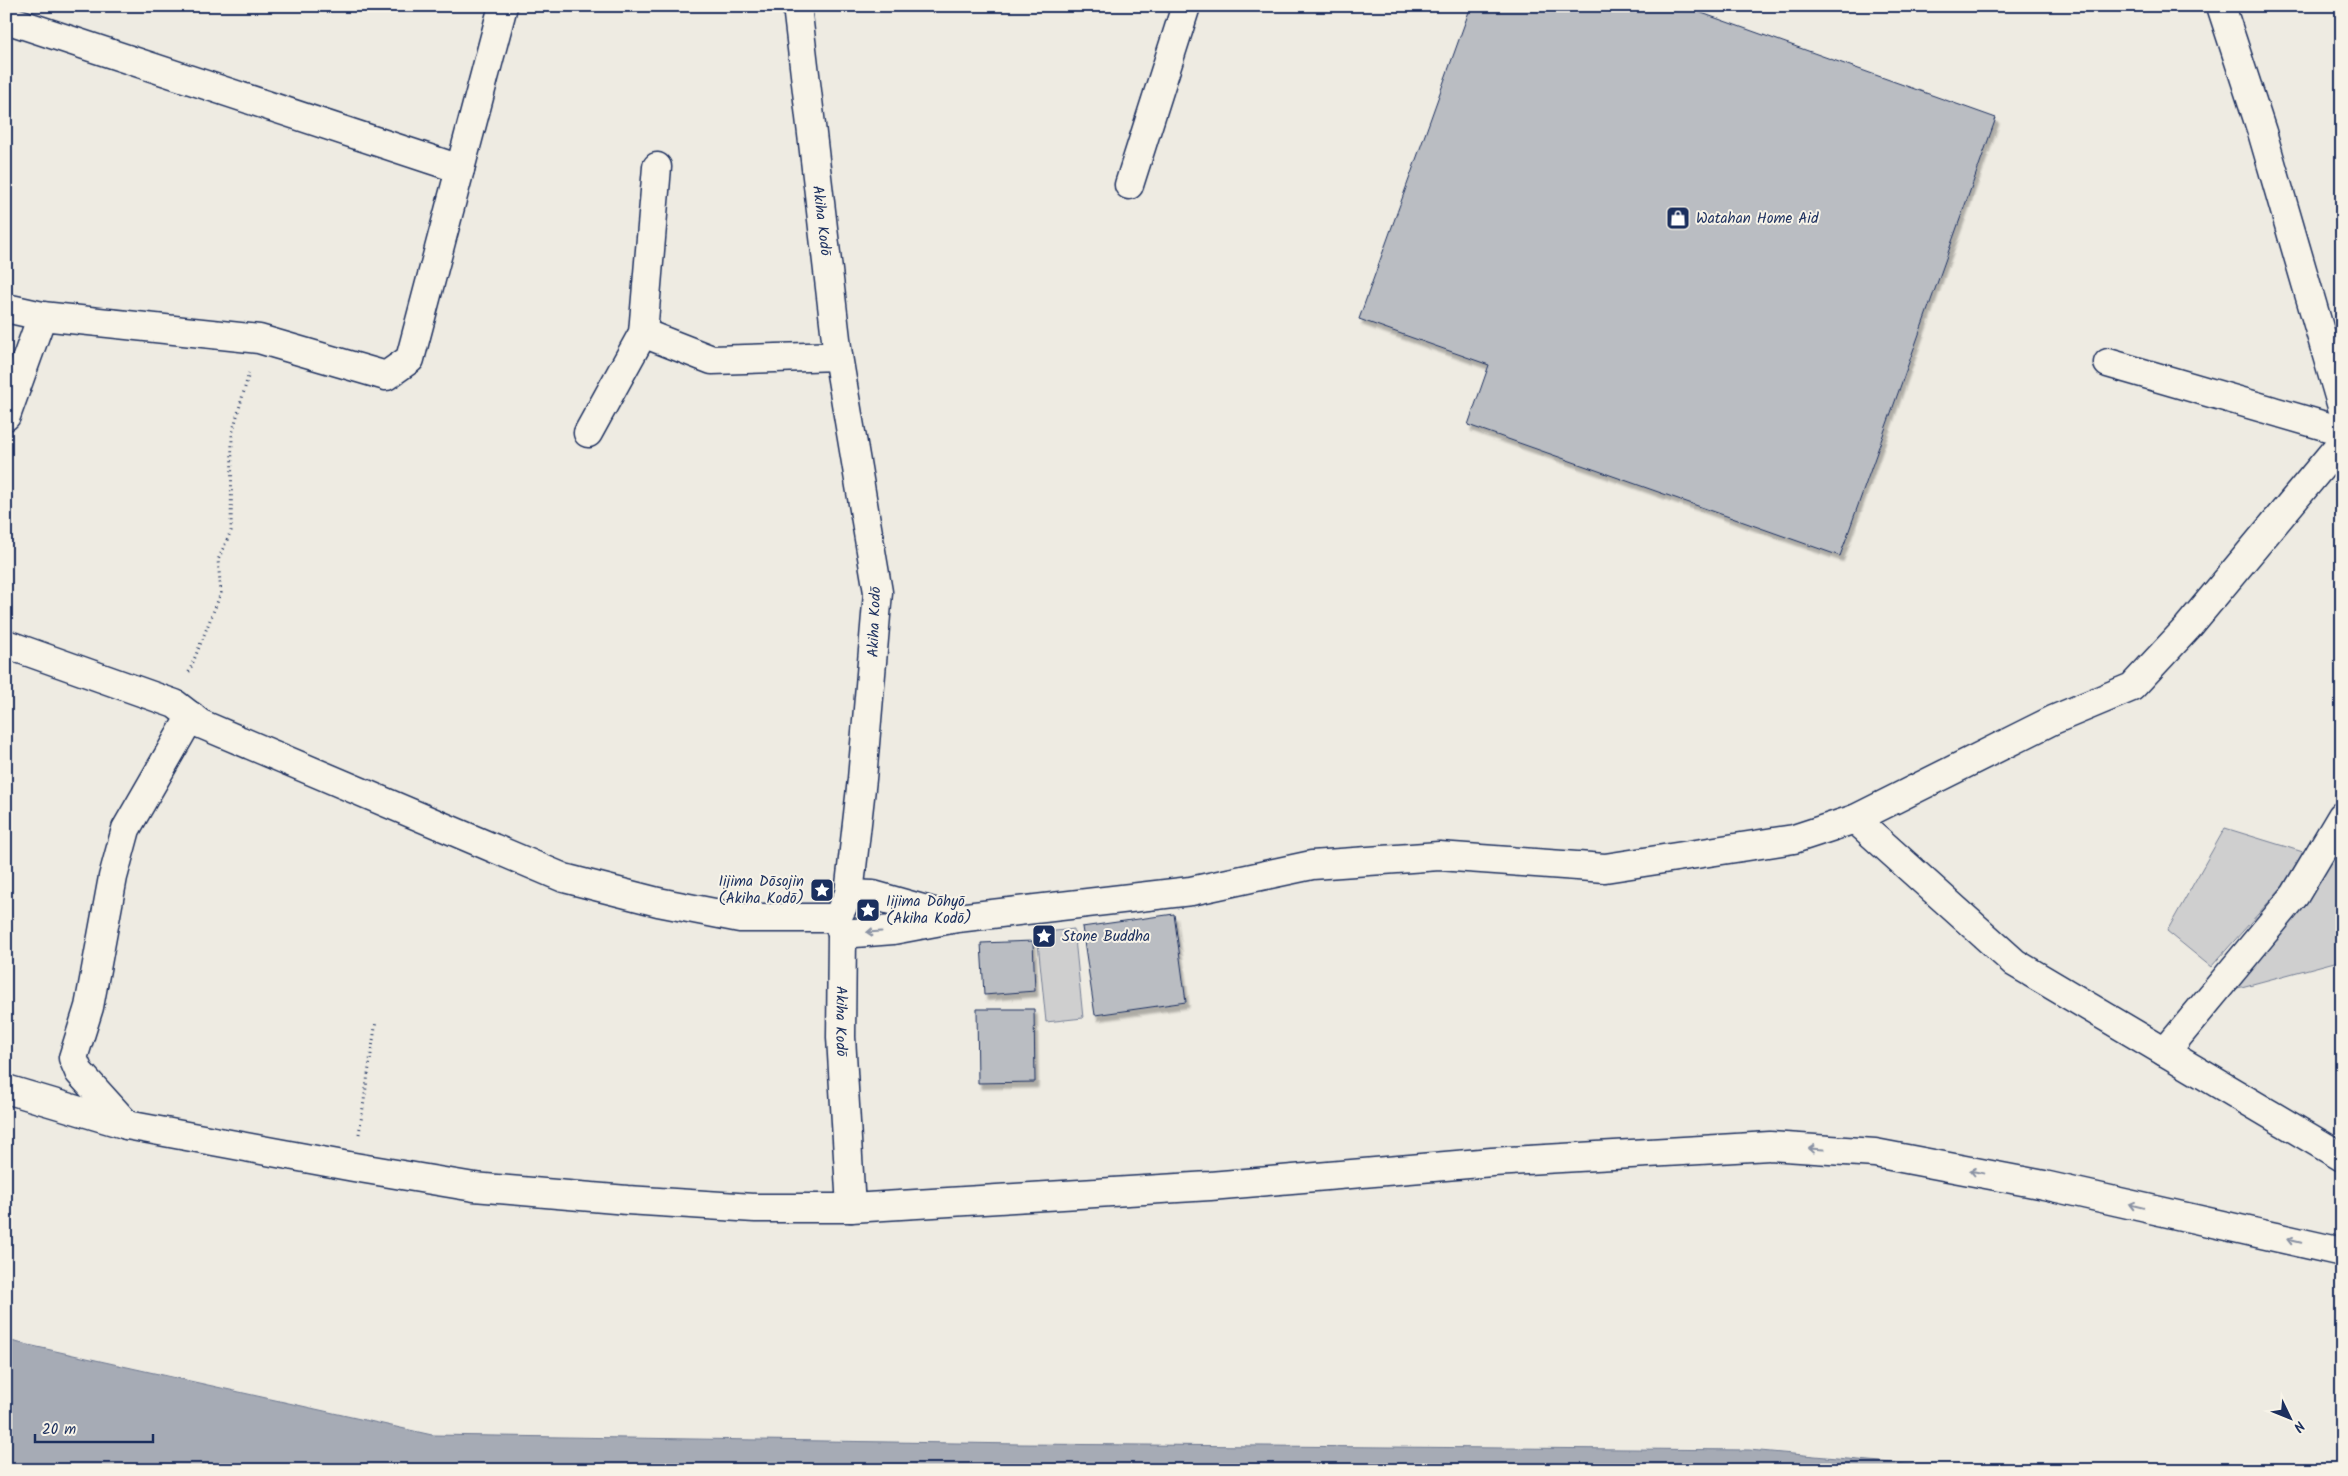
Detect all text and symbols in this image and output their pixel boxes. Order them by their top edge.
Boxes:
street label: Akiha Kodō [805,184,837,258]
shop icon: Watahan Home Aid [1665,205,1691,231]
place label: Watahan Home Aid [1696,207,1819,231]
street label: Akiha Kodō [862,585,888,658]
place label: Iijima Dōsojin (Akiha Kodō) [718,870,804,911]
place icon: Iijima Dōsojin (Akiha Kodō) [809,877,835,903]
place label: Iijima Dōhyō (Akiha Kodō) [886,890,972,931]
place icon: Iijima Dōhyō (Akiha Kodō) [855,897,881,923]
place icon: Stone Buddha [1031,923,1057,949]
place label: Stone Buddha [1062,925,1150,949]
one-way arrow [867,927,883,936]
street label: Akiha Kodō [828,986,853,1059]
one-way arrow [1808,1145,1824,1154]
one-way arrow [1969,1167,1985,1177]
one-way arrow [2128,1201,2144,1210]
one-way arrow [2287,1236,2303,1245]
north arrow [2266,1394,2316,1444]
scale bar [35,1411,152,1443]
text: N [2288,1415,2310,1437]
text: 20 m [42,1418,76,1442]

